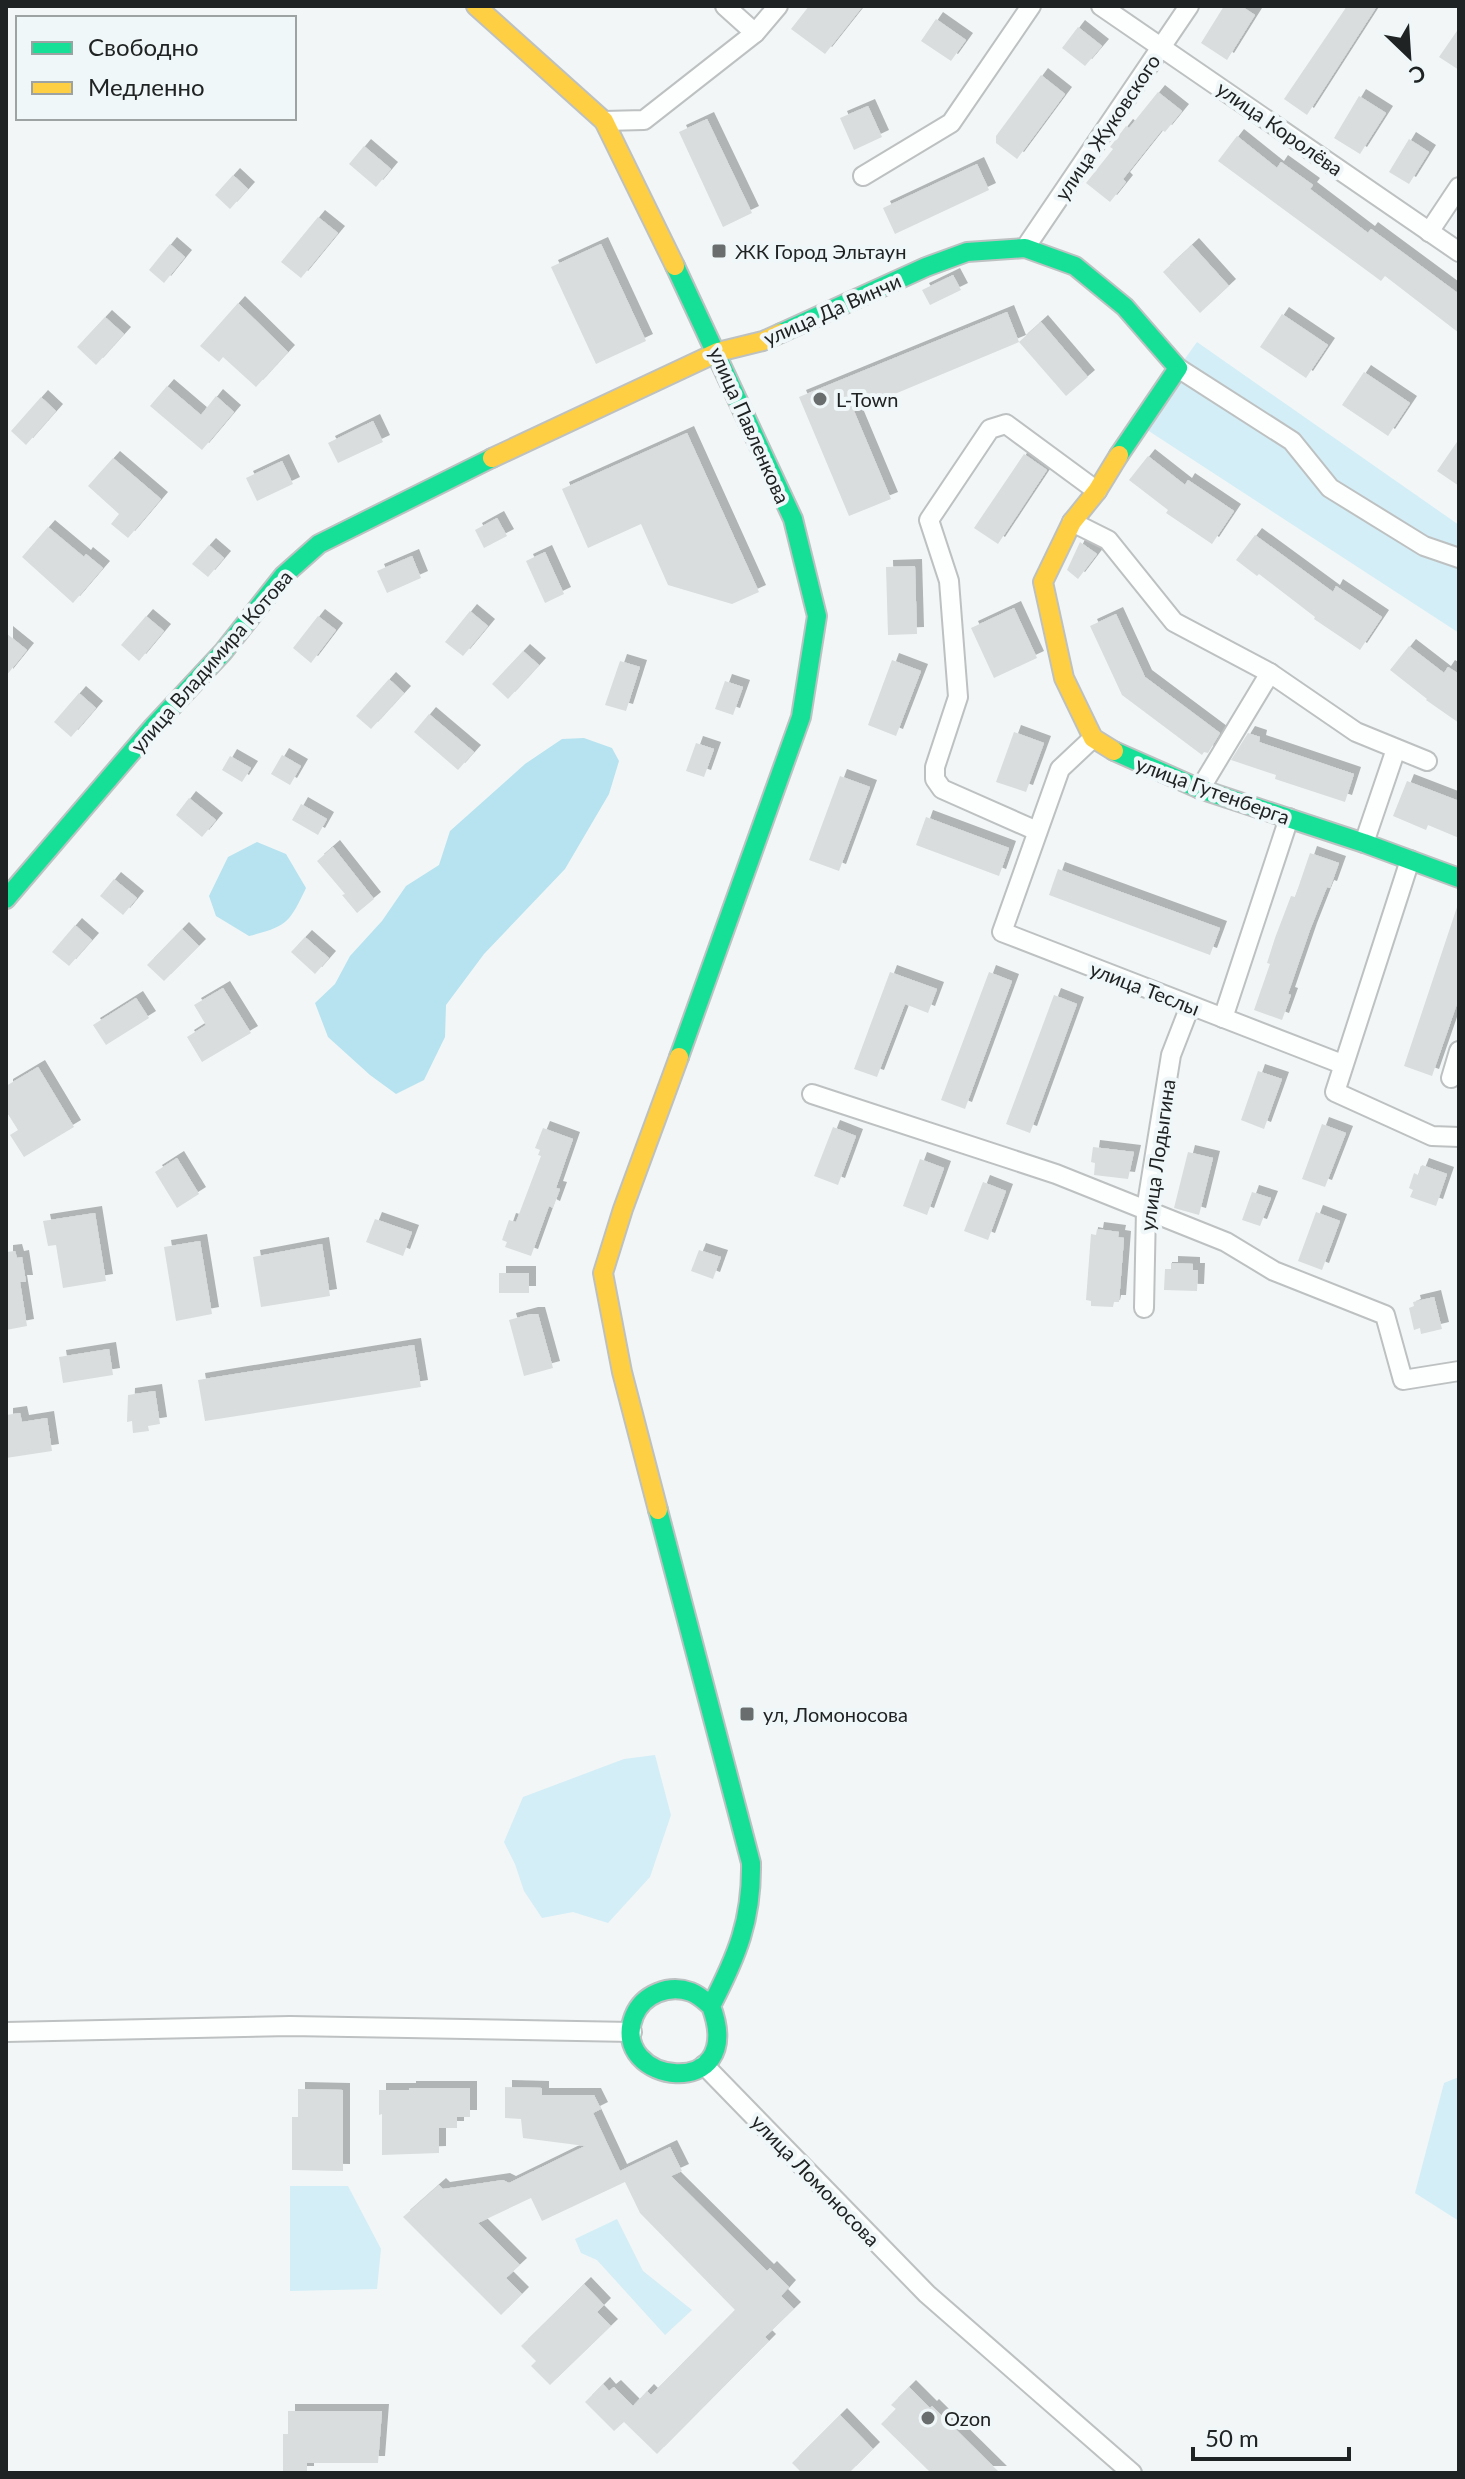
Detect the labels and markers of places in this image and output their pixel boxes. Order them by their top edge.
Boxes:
place label: ЖК Город Эльтаун [735,239,906,263]
marker: ЖК Город Эльтаун [710,242,728,260]
place label: L-Town [836,387,899,411]
marker: L-Town [811,390,829,408]
place label: ул, Ломоносова [763,1702,908,1726]
marker: ул, Ломоносова [738,1705,756,1723]
place label: Ozon [944,2406,991,2430]
marker: Ozon [919,2409,937,2427]

